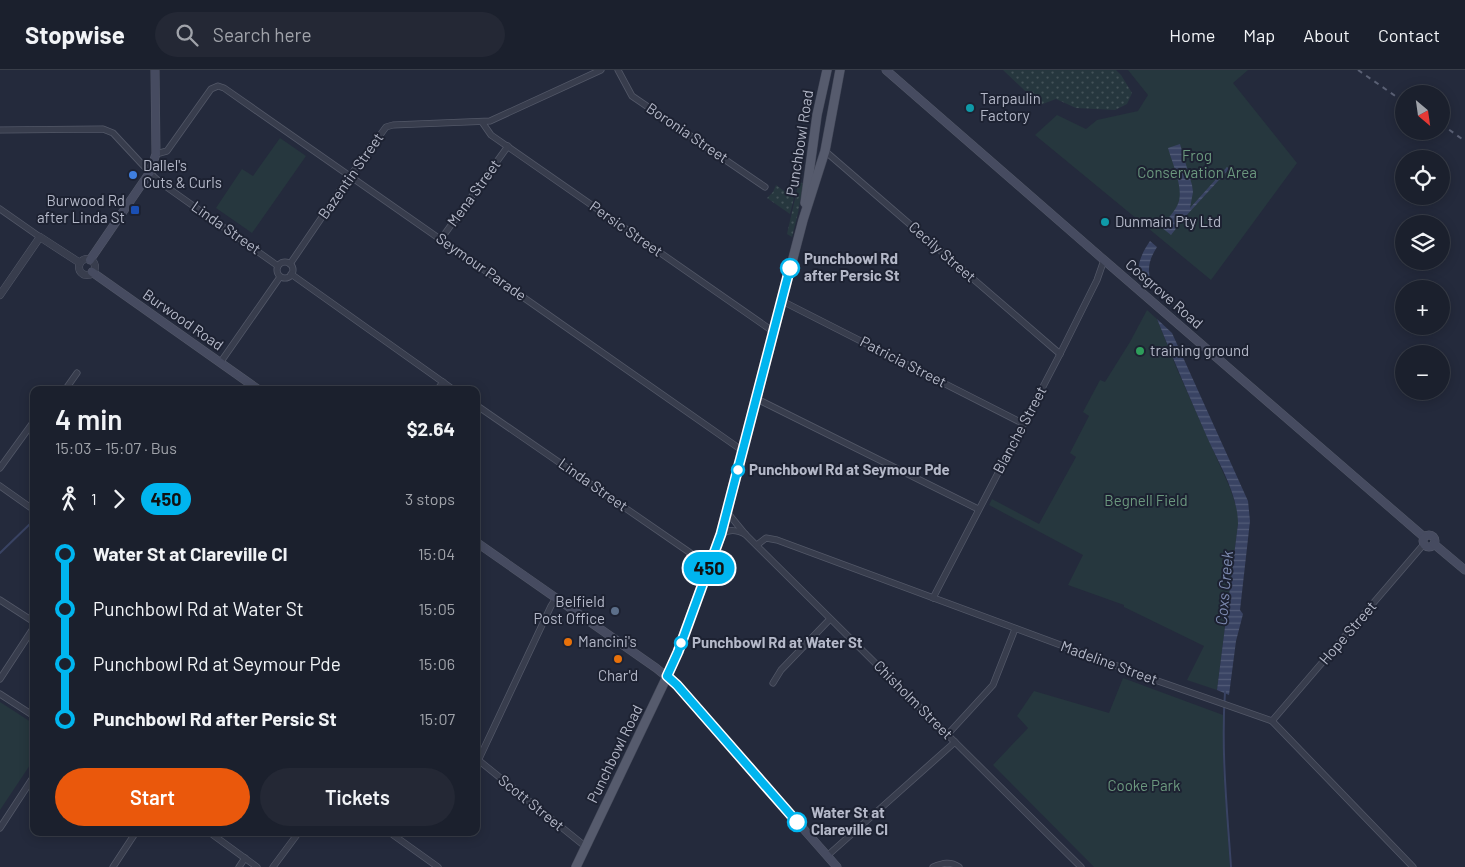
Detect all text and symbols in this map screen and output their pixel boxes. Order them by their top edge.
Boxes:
search box [155,12,505,57]
text: Stopwise [25,20,125,49]
icon: search [173,21,201,49]
text: Search here [213,23,312,46]
text: Home [1169,24,1215,46]
text: Map [1243,24,1275,46]
text: About [1303,24,1350,46]
text: Contact [1378,24,1440,46]
north arrow [1395,85,1450,140]
map controls [1395,85,1450,400]
street label: Punchbowl Road [782,89,816,197]
place label: Tarpaulin Factory [980,89,1041,124]
street label: Boronia Street [643,98,732,166]
marker: Tarpaulin Factory [964,102,976,114]
street label: Bazentin Street [314,129,387,222]
park label: Frog Conservation Area [1137,146,1257,181]
button: locate [1395,150,1450,205]
street label: Mena Street [443,155,504,229]
place label: Dallel's Cuts & Curls [143,156,222,191]
marker: Dallel's Cuts & Curls [127,169,139,181]
place label: Burwood Rd after Linda St [37,191,125,226]
street label: Persic Street [587,196,666,260]
street label: Linda Street [189,197,265,258]
marker: Burwood Rd after Linda St [129,204,141,216]
place label: Dunmain Pty Ltd [1115,212,1221,230]
button: layers [1395,215,1450,270]
marker: Dunmain Pty Ltd [1099,216,1111,228]
street label: Cecily Street [905,217,980,285]
street label: Seymour Parade [433,228,530,304]
place label: Punchbowl Rd after Persic St [804,249,900,284]
street label: Cosgrove Road [1122,255,1207,332]
marker: Punchbowl Rd after Persic St [780,258,800,278]
button: + [1395,280,1450,335]
street label: Burwood Road [140,285,227,354]
street label: Patricia Street [857,332,950,391]
place label: training ground [1150,341,1249,359]
marker: training ground [1134,345,1146,357]
button: − [1395,345,1450,400]
street label: Blanche Street [989,383,1050,476]
text: 4 min [55,402,123,436]
text: $2.64 [407,417,455,440]
text: 15:03 – 15:07 · Bus [55,438,177,457]
street label: Linda Street [556,454,632,515]
place label: Punchbowl Rd at Seymour Pde [749,460,950,478]
marker: Punchbowl Rd at Seymour Pde [731,463,745,477]
icon: walk [55,485,83,513]
icon: forward [105,485,133,513]
text: 450 [151,488,181,510]
text: 1 [91,489,97,508]
text: 3 stops [405,489,455,508]
park label: Begnell Field [1104,491,1188,509]
text: Water St at Clareville Cl [93,542,288,565]
text: 15:04 [418,544,455,563]
water label: Coxs Creek [1211,550,1236,626]
line badge: 450 [680,552,738,584]
text: 450 [694,557,724,579]
place label: Belfield Post Office [533,592,605,627]
text: Punchbowl Rd at Water St [93,597,304,620]
street label: Hope Street [1315,597,1380,668]
text: 15:05 [418,599,455,618]
marker: Belfield Post Office [609,605,621,617]
place label: Mancini's [578,632,637,650]
place label: Punchbowl Rd at Water St [692,633,863,651]
marker: Mancini's [562,636,574,648]
marker: Punchbowl Rd at Water St [674,636,688,650]
street label: Madeline Street [1058,636,1160,688]
text: Punchbowl Rd at Seymour Pde [93,652,341,675]
marker: Char'd [612,653,624,665]
text: 15:06 [418,654,455,673]
street label: Chisholm Street [871,656,957,742]
place label: Char'd [598,666,638,684]
street label: Punchbowl Road [583,701,646,806]
text: Punchbowl Rd after Persic St [93,707,337,730]
text: 15:07 [419,709,455,728]
button: Start [55,768,250,826]
button: Tickets [260,768,455,826]
street label: Scott Street [495,770,568,834]
park label: Cooke Park [1107,776,1181,794]
place label: Water St at Clareville Cl [811,803,888,838]
marker: Water St at Clareville Cl [787,812,807,832]

